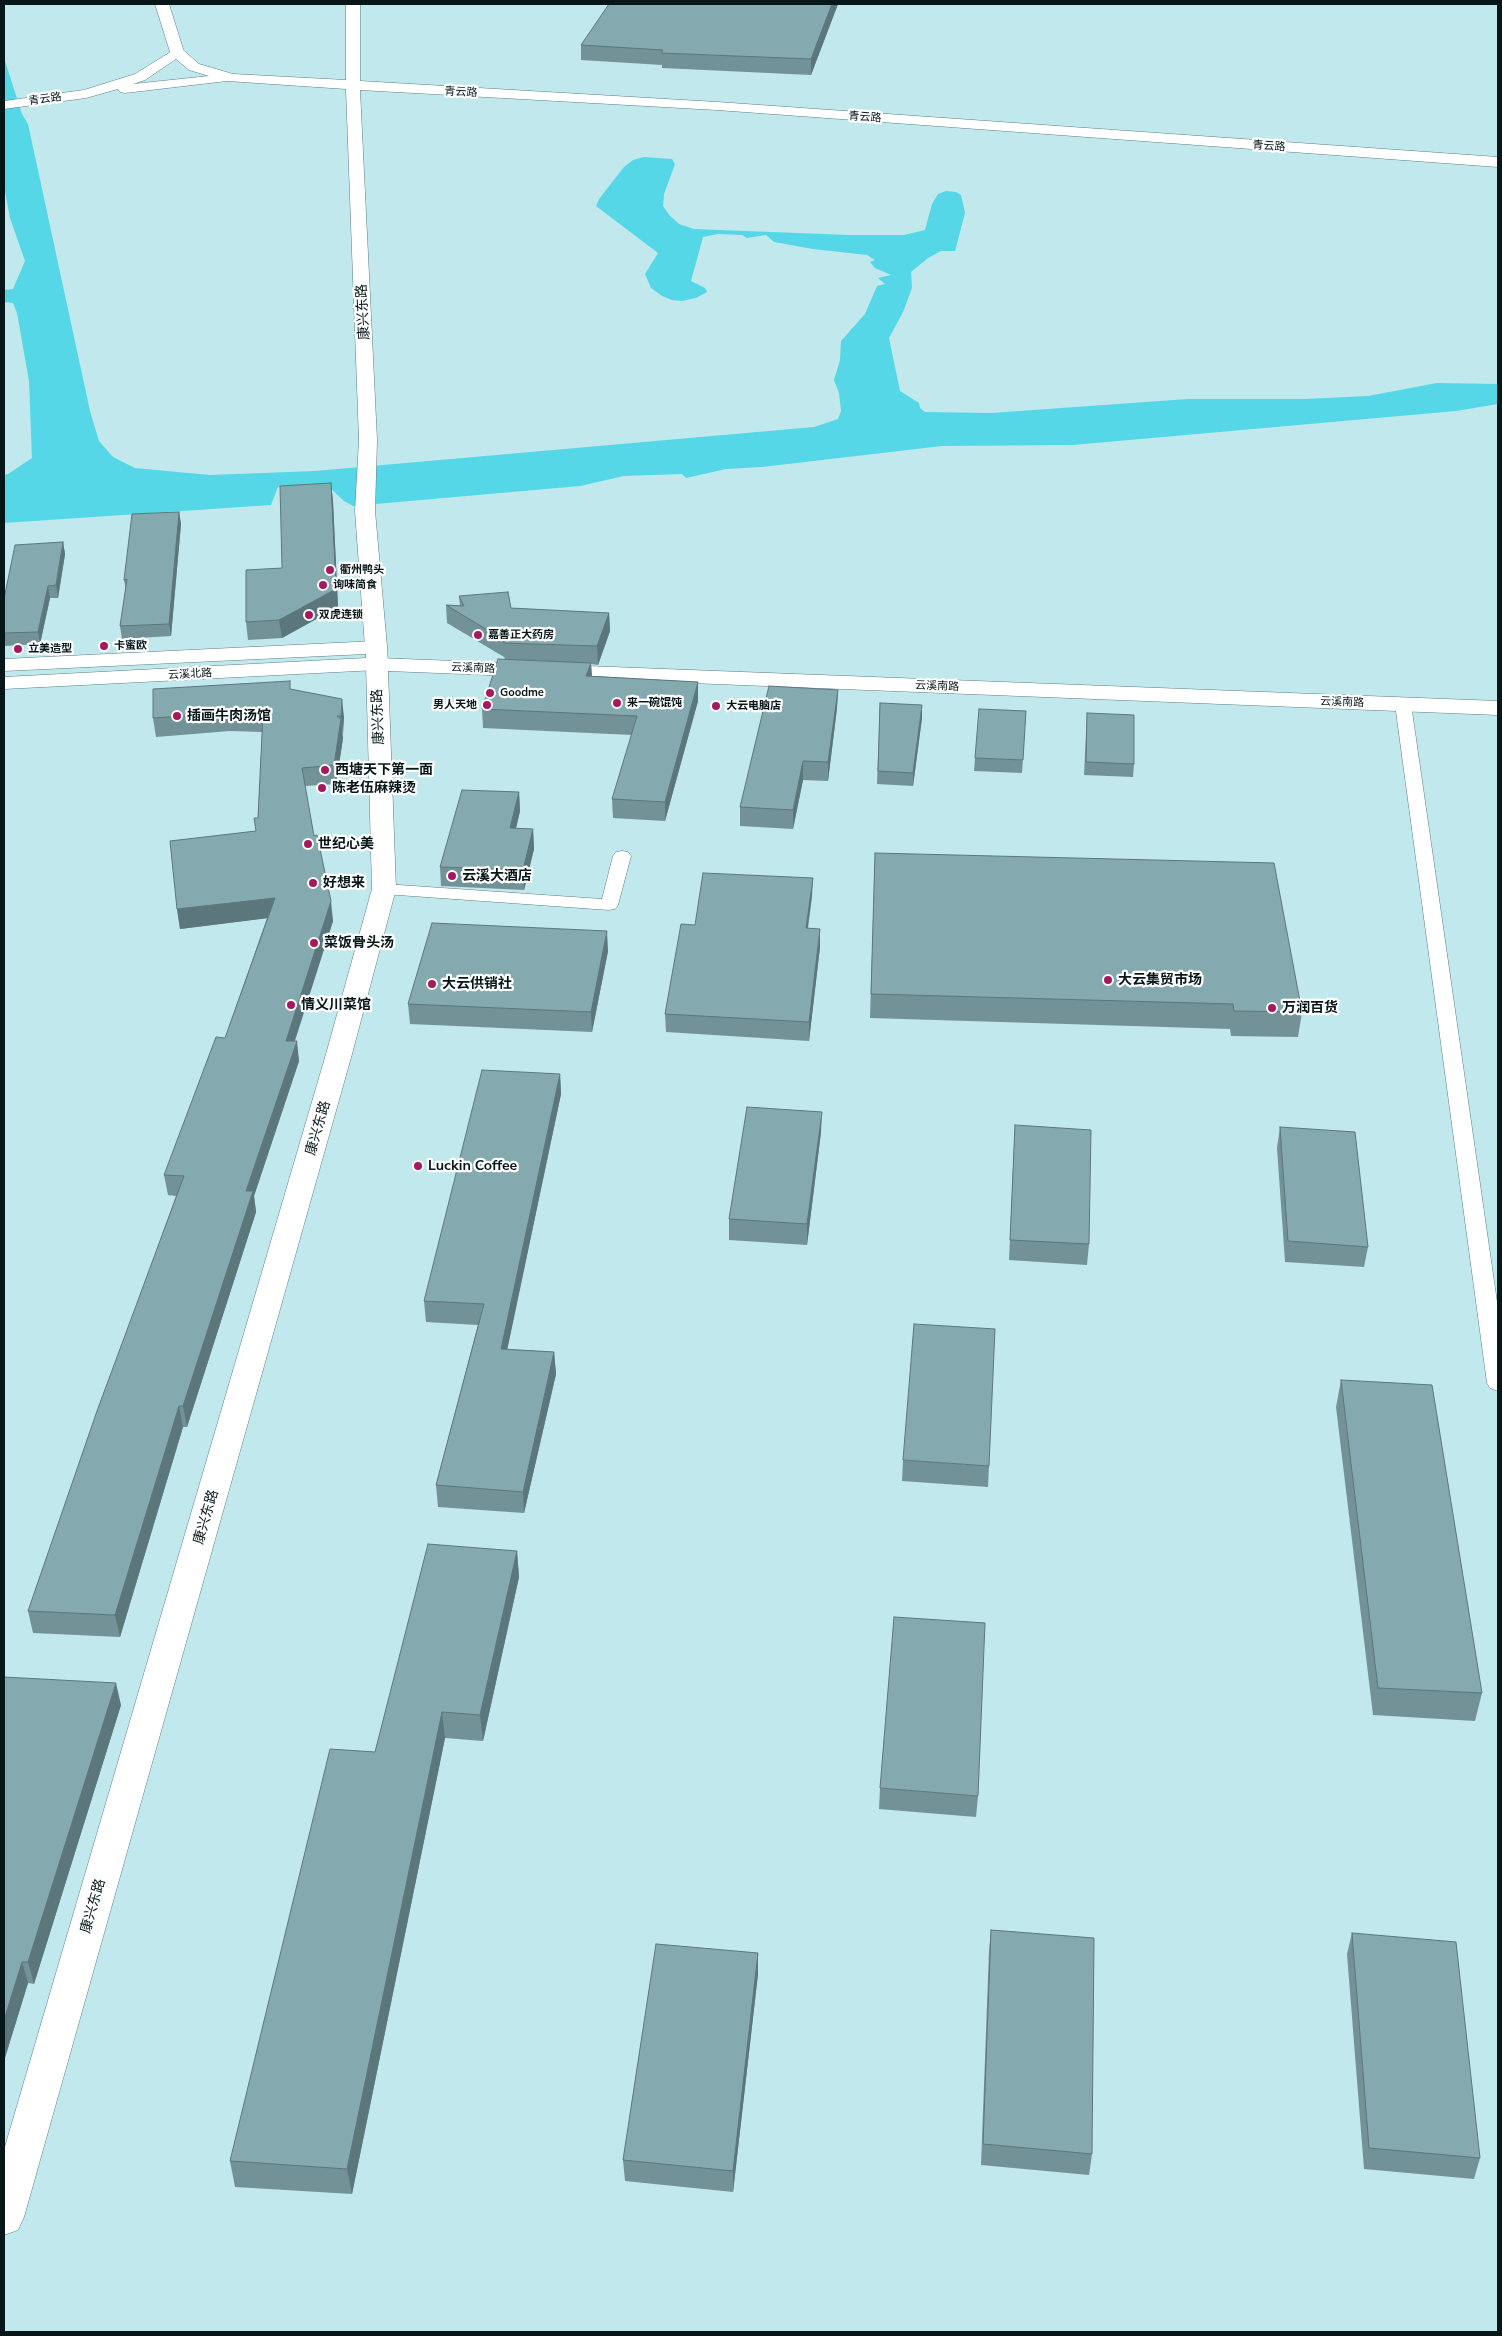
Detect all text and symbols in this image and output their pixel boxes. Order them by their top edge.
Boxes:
street label: 青云路 [444,85,478,99]
street label: 青云路 [28,90,62,108]
street label: 青云路 [848,109,882,125]
street label: 青云路 [1252,138,1286,154]
street label: 康兴东路 [353,284,373,340]
place label: 衢州鸭头 [340,563,384,577]
marker: 衢州鸭头 [324,564,336,576]
place label: 询味简食 [333,578,377,592]
marker: 询味简食 [317,579,329,591]
place label: 双虎连锁 [319,608,363,622]
marker: 双虎连锁 [303,609,315,621]
place label: 嘉善正大药房 [488,628,554,642]
marker: 嘉善正大药房 [472,629,484,641]
place label: 卡蜜欧 [114,639,147,653]
marker: 卡蜜欧 [98,640,110,652]
place label: 立美造型 [28,642,72,656]
marker: 立美造型 [12,643,24,655]
street label: 云溪南路 [451,661,495,675]
street label: 云溪北路 [168,666,212,682]
street label: 云溪南路 [915,679,959,693]
place label: Goodme [500,686,544,700]
marker: Goodme [484,687,496,699]
street label: 康兴东路 [369,689,387,745]
street label: 云溪南路 [1320,695,1364,709]
place label: 来一碗馄饨 [627,696,682,710]
marker: 来一碗馄饨 [611,697,623,709]
place label: 男人天地 [433,698,477,712]
marker: 男人天地 [481,699,493,711]
place label: 大云电脑店 [726,699,781,713]
marker: 大云电脑店 [710,700,722,712]
place label: 插画牛肉汤馆 [187,708,271,724]
marker: 插画牛肉汤馆 [171,710,183,722]
place label: 西塘天下第一面 [335,762,433,778]
marker: 西塘天下第一面 [319,764,331,776]
place label: 陈老伍麻辣烫 [332,780,416,796]
marker: 陈老伍麻辣烫 [316,782,328,794]
place label: 世纪心美 [318,836,374,852]
marker: 世纪心美 [302,838,314,850]
place label: 云溪大酒店 [462,868,532,884]
marker: 云溪大酒店 [446,870,458,882]
place label: 好想来 [323,875,365,891]
marker: 好想来 [307,877,319,889]
place label: 菜饭骨头汤 [324,935,394,951]
marker: 菜饭骨头汤 [308,937,320,949]
place label: 大云集贸市场 [1118,972,1202,988]
marker: 大云集贸市场 [1102,974,1114,986]
place label: 大云供销社 [442,976,512,992]
marker: 大云供销社 [426,978,438,990]
place label: 情义川菜馆 [301,997,371,1013]
marker: 情义川菜馆 [285,999,297,1011]
place label: 万润百货 [1282,1000,1338,1016]
marker: 万润百货 [1266,1002,1278,1014]
street label: 康兴东路 [302,1099,334,1157]
place label: Luckin Coffee [428,1158,517,1174]
marker: Luckin Coffee [412,1160,424,1172]
street label: 康兴东路 [190,1488,222,1546]
street label: 康兴东路 [77,1877,109,1935]

